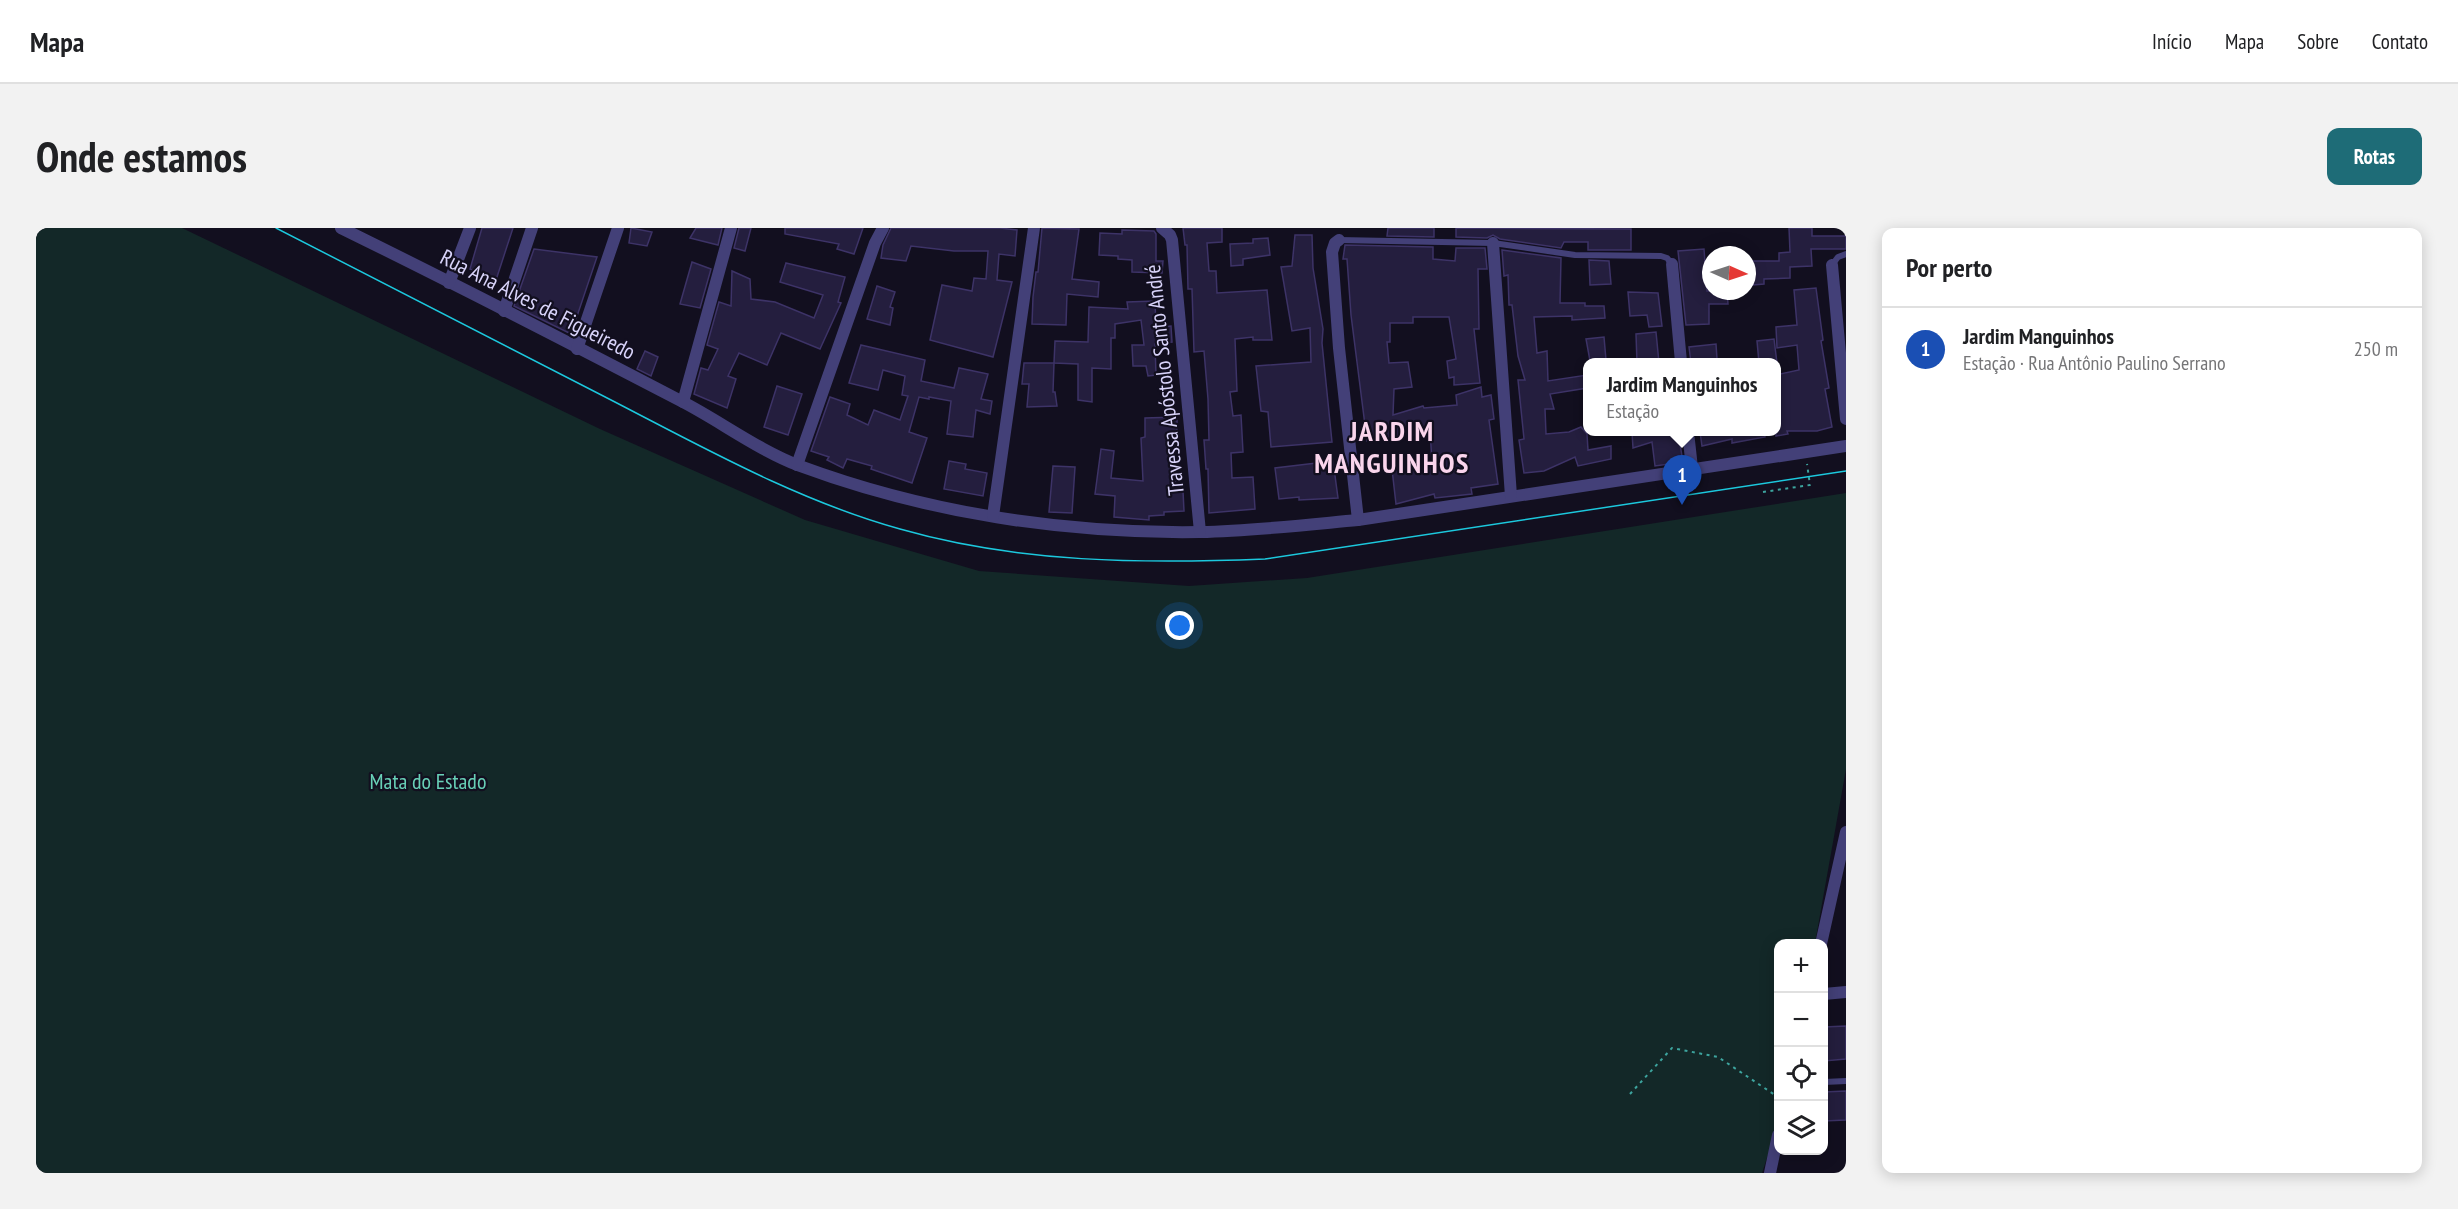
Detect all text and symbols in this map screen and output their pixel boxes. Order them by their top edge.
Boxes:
text: Mapa [30,23,84,60]
text: Início [2152,28,2192,55]
text: Mapa [2225,28,2264,55]
text: Sobre [2297,28,2339,55]
text: Contato [2372,28,2428,55]
button: Rotas [2327,128,2422,185]
text: Onde estamos [36,129,247,184]
street label: Rua Ana Alves de Figueiredo [436,243,640,365]
north arrow [1702,246,1756,300]
text: Por perto [1906,251,1992,284]
street label: Travessa Apóstolo Santo André [1138,263,1190,497]
text: Jardim Manguinhos [1963,322,2114,350]
text: 1 [1921,336,1930,362]
text: 250 m [2354,336,2398,362]
text: Estação · Rua Antônio Paulino Serrano [1963,350,2226,376]
popup [1583,358,1781,436]
text: Jardim Manguinhos [1606,370,1758,398]
text: Estação [1606,398,1659,424]
district label: JARDIM MANGUINHOS [1314,412,1470,481]
pin: 1 [1662,456,1702,505]
your location [1165,611,1194,640]
park label: Mata do Estado [370,767,486,795]
map controls [1774,939,1828,1155]
button: + [1774,939,1828,993]
button: − [1774,993,1828,1047]
button: locate [1774,1047,1828,1101]
button: layers [1774,1101,1828,1155]

